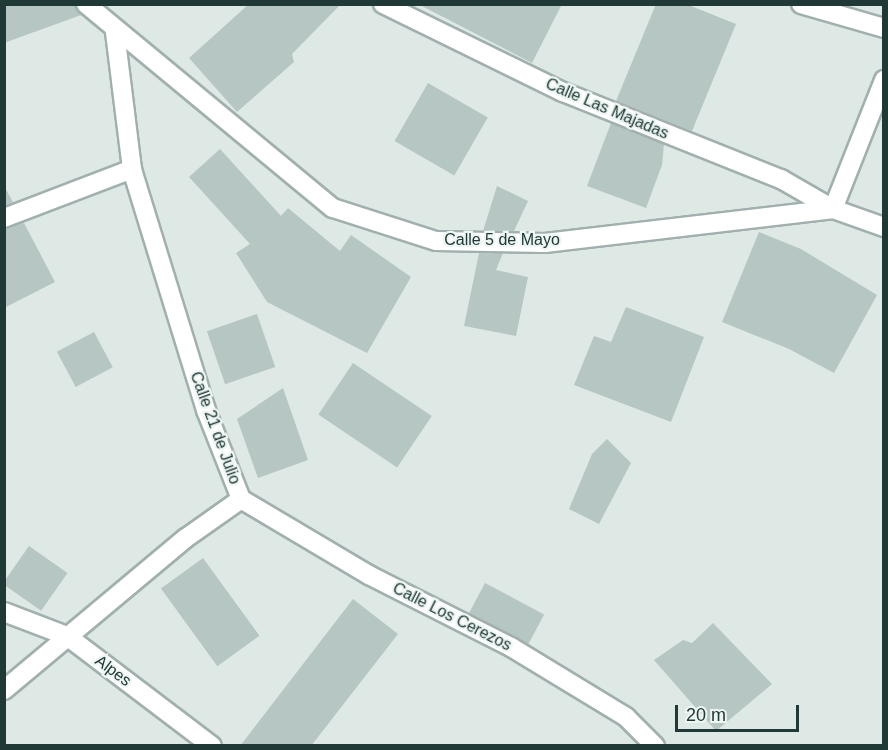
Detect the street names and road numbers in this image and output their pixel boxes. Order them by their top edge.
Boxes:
street label: Calle Las Majadas [543,74,671,144]
street label: Calle 5 de Mayo [444,230,560,250]
street label: Calle 21 de Julio [186,369,244,487]
street label: Calle Los Cerezos [389,579,515,655]
street label: Alpes [91,651,135,691]

